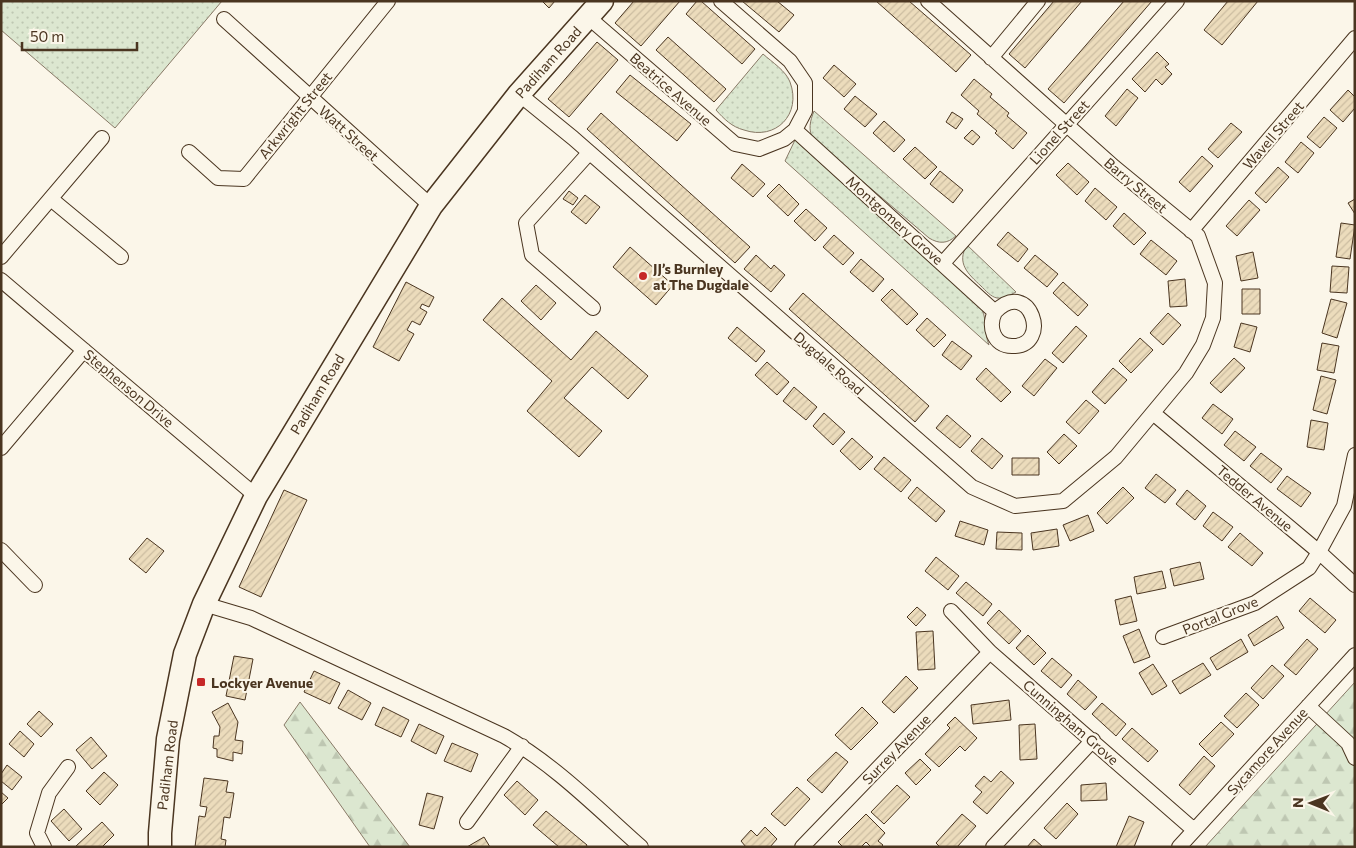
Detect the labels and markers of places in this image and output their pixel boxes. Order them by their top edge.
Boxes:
place label: JJ’s Burnley at The Dugdale [653,260,749,293]
marker: JJ’s Burnley at The Dugdale [637,270,649,282]
place label: Lockyer Avenue [211,674,313,691]
marker: Lockyer Avenue [195,676,207,688]

